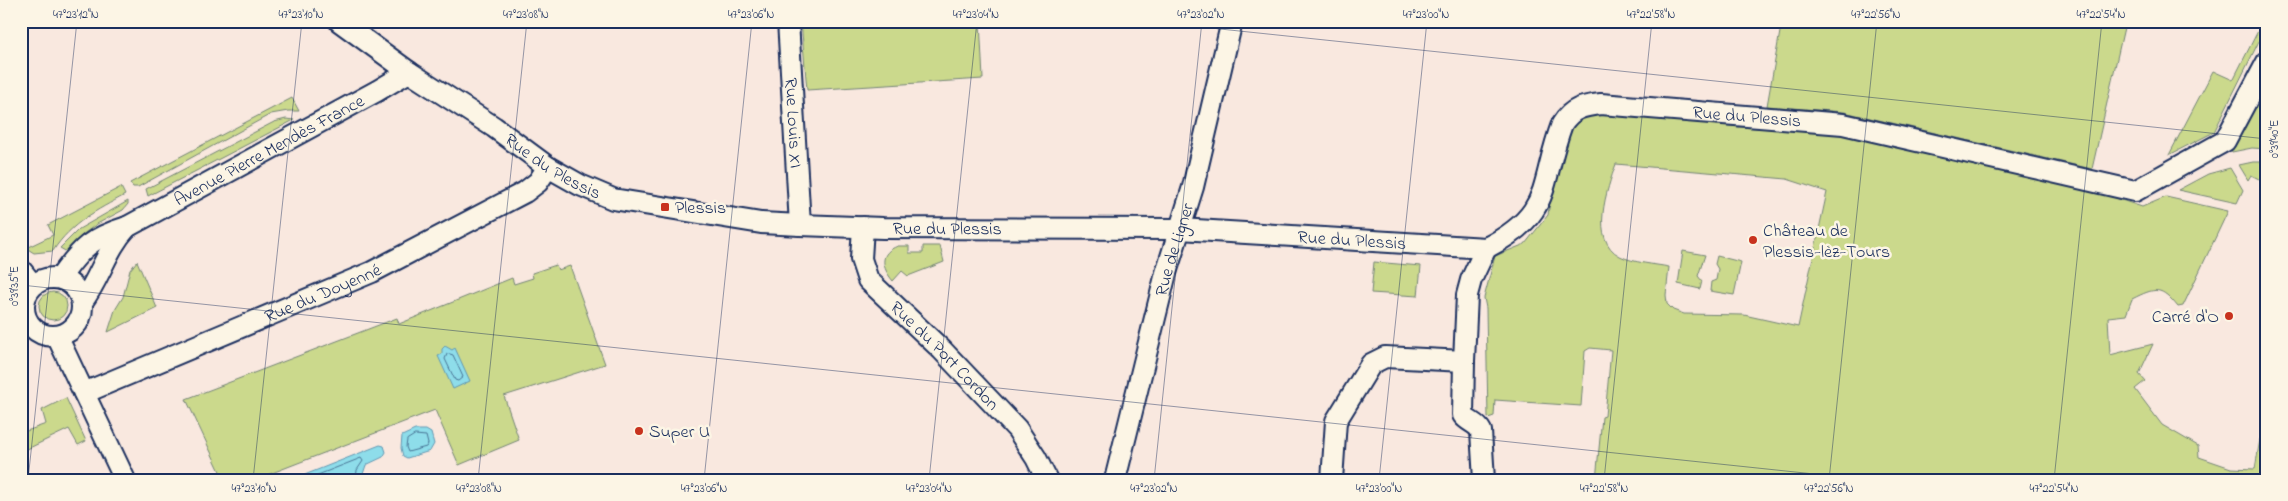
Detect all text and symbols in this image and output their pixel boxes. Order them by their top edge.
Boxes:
text: 47°23'12"N [53,6,99,24]
text: 47°23'10"N [278,6,324,24]
text: 47°23'08"N [503,6,549,24]
text: 47°23'06"N [728,6,774,24]
text: 47°23'04"N [953,6,999,24]
text: 47°23'02"N [1177,6,1225,24]
text: 47°23'00"N [1403,6,1449,24]
text: 47°22'58"N [1627,6,1675,24]
text: 47°22'56"N [1851,6,1901,24]
text: 47°22'54"N [2076,6,2126,24]
street label: Rue Louis XI [776,77,808,169]
street label: Avenue Pierre Mendès France [170,89,370,214]
street label: Rue du Plessis [1691,101,1802,135]
text: 0°39'40"E [2266,120,2284,158]
street label: Rue du Plessis [498,128,604,207]
place label: Plessis [675,196,726,222]
street label: Rue de Ligner [1150,200,1202,299]
marker: Plessis [659,201,671,213]
street label: Rue du Plessis [893,217,1002,243]
place label: Château de Plessis-lèz-Tours [1763,219,1890,266]
street label: Rue du Plessis [1297,225,1407,258]
marker: Château de Plessis-lèz-Tours [1747,234,1759,246]
street label: Rue du Doyenné [261,258,387,331]
text: 0°39'35"E [6,266,24,306]
street label: Rue du Port Cordon [883,296,1004,418]
place label: Carré d'O [2152,305,2219,331]
marker: Carré d'O [2223,310,2235,322]
place label: Super U [649,420,710,446]
marker: Super U [633,425,645,437]
text: 47°23'10"N [231,480,277,498]
text: 47°23'08"N [456,480,502,498]
text: 47°23'06"N [681,480,727,498]
text: 47°23'04"N [906,480,952,498]
text: 47°23'02"N [1130,480,1178,498]
text: 47°23'00"N [1356,480,1402,498]
text: 47°22'58"N [1580,480,1628,498]
text: 47°22'56"N [1804,480,1854,498]
text: 47°22'54"N [2029,480,2079,498]

